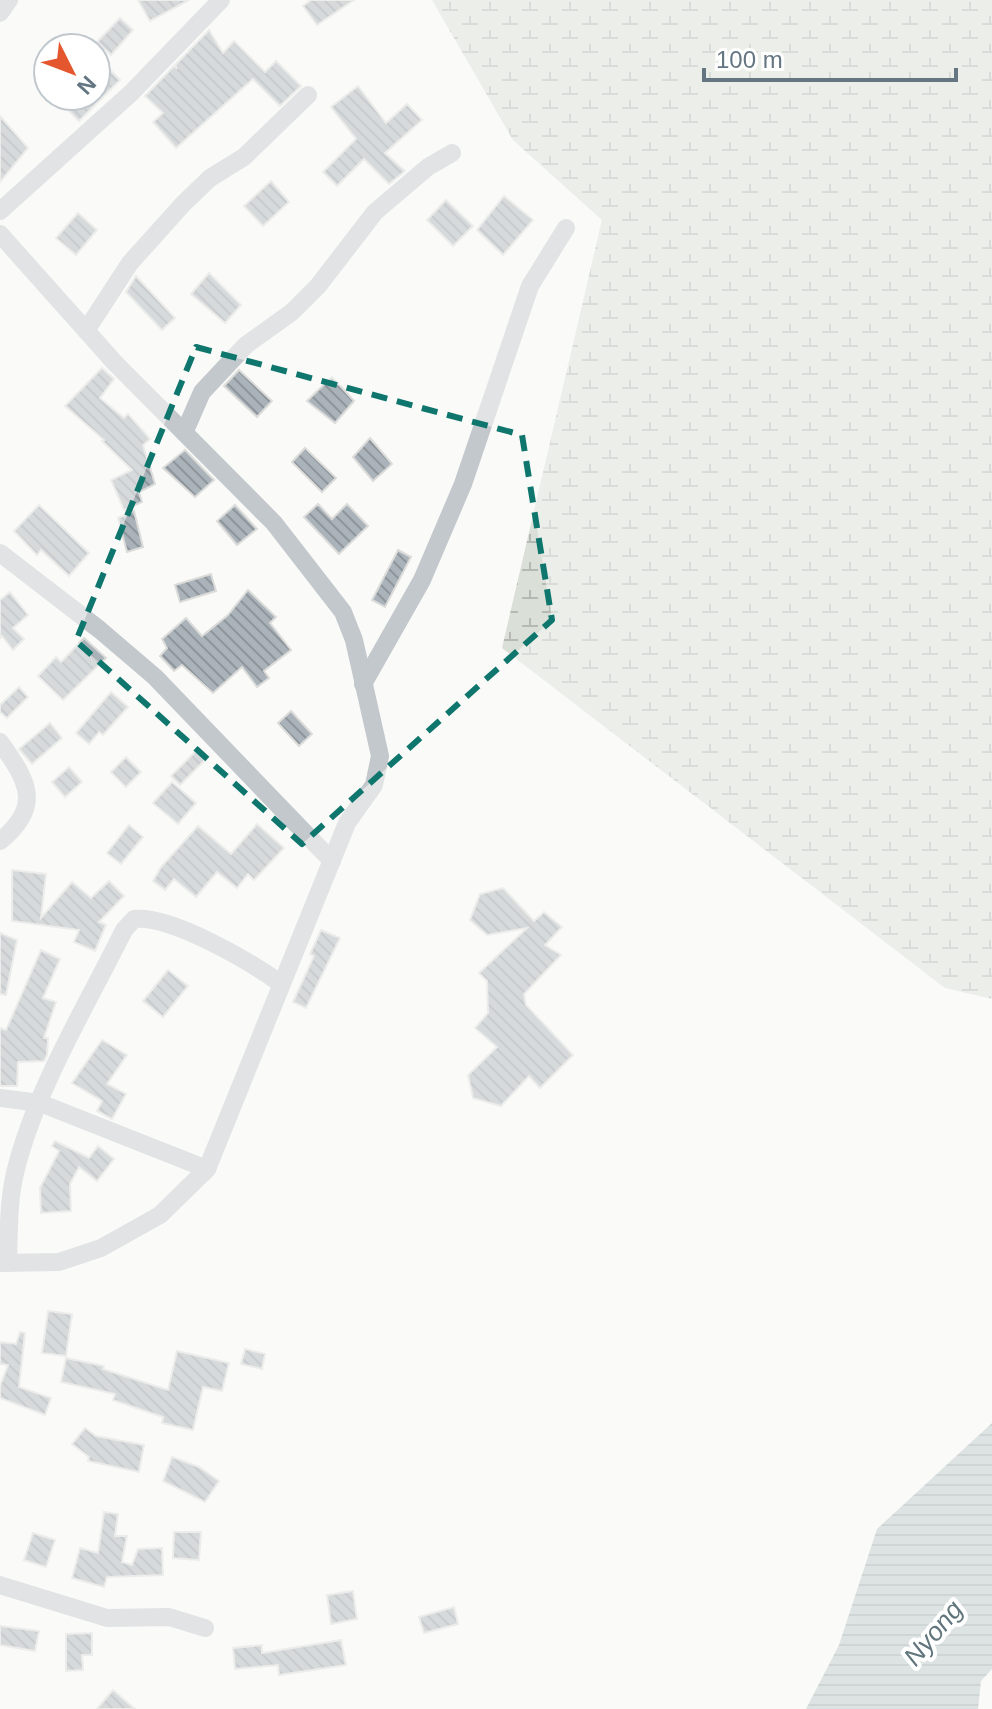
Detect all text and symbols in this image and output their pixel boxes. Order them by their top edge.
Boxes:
north arrow [32,32,112,112]
scale bar [704,32,956,82]
text: 100 m [716,46,783,73]
text: N [72,71,101,99]
water label: Nyong [897,1594,969,1671]

